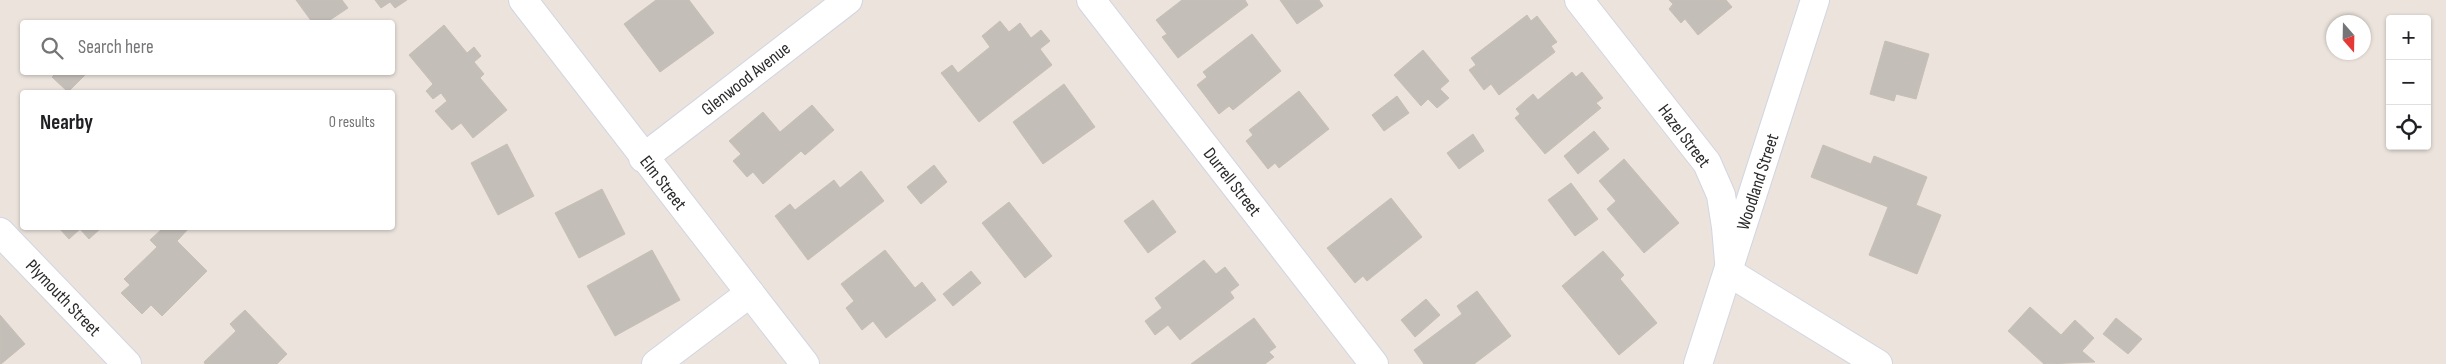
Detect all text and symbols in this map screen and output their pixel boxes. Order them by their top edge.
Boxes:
north arrow [2326,15,2371,60]
map controls [2386,15,2431,150]
button: + [2386,15,2431,60]
search box [20,20,395,75]
icon: search [38,34,66,62]
text: Search here [78,36,154,59]
street label: Glenwood Avenue [698,38,794,120]
button: − [2386,60,2431,105]
street label: Hazel Street [1653,100,1715,172]
button: locate [2386,105,2431,150]
text: Nearby [40,110,93,135]
text: 0 results [329,113,375,132]
street label: Woodland Street [1733,131,1784,233]
street label: Durrell Street [1199,144,1266,221]
street label: Elm Street [635,152,691,215]
street label: Plymouth Street [21,255,105,341]

